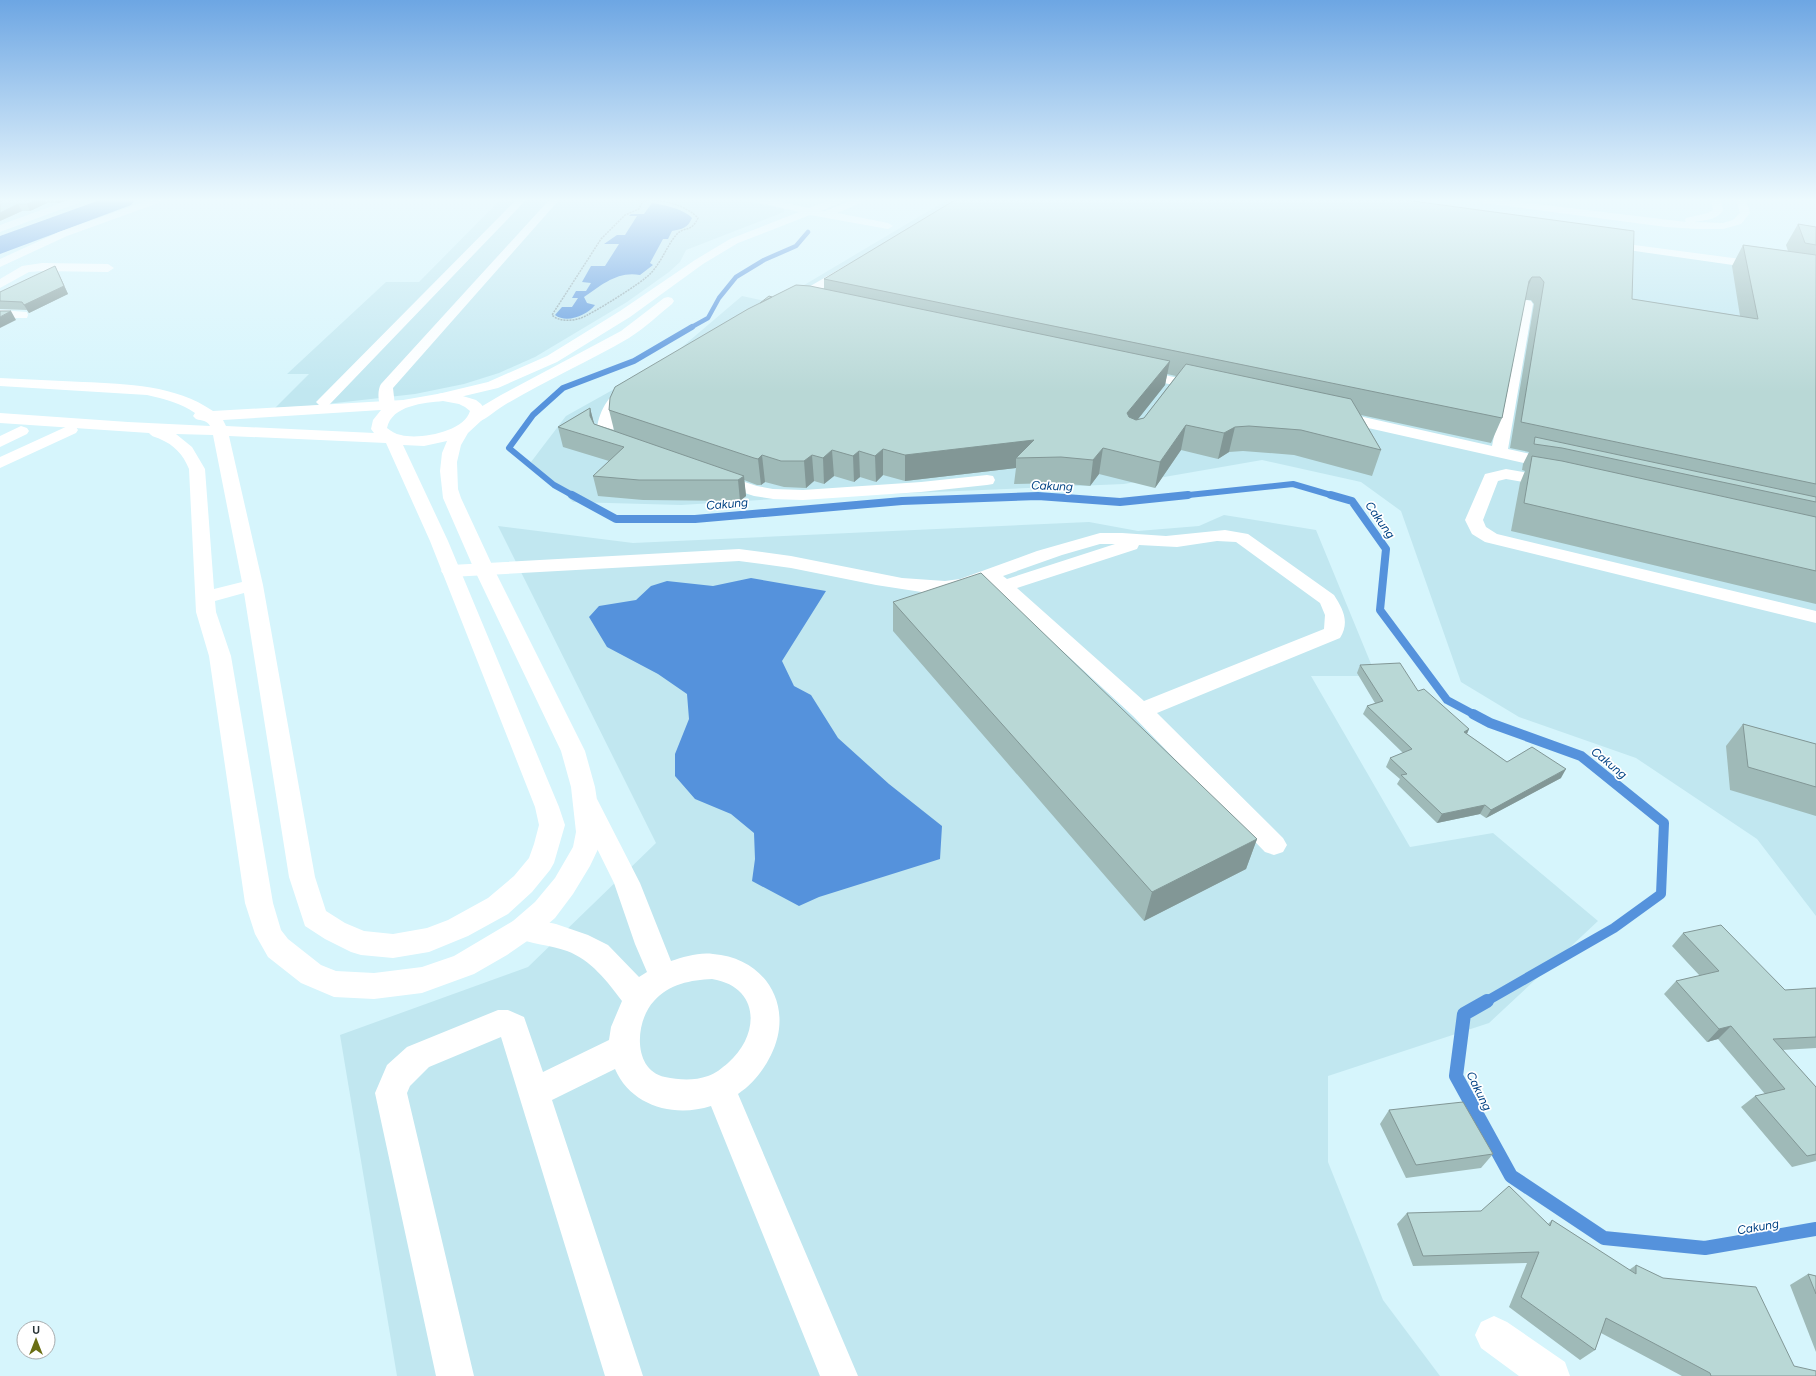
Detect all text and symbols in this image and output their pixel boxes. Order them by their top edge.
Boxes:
water label: Cakung [1031,478,1073,494]
water label: Cakung [705,495,749,513]
water label: Cakung [1362,499,1398,541]
water label: Cakung [1588,744,1630,782]
water label: Cakung [1464,1069,1494,1113]
water label: Cakung [1736,1216,1780,1238]
north arrow [16,1320,56,1360]
text: U [32,1324,40,1337]

